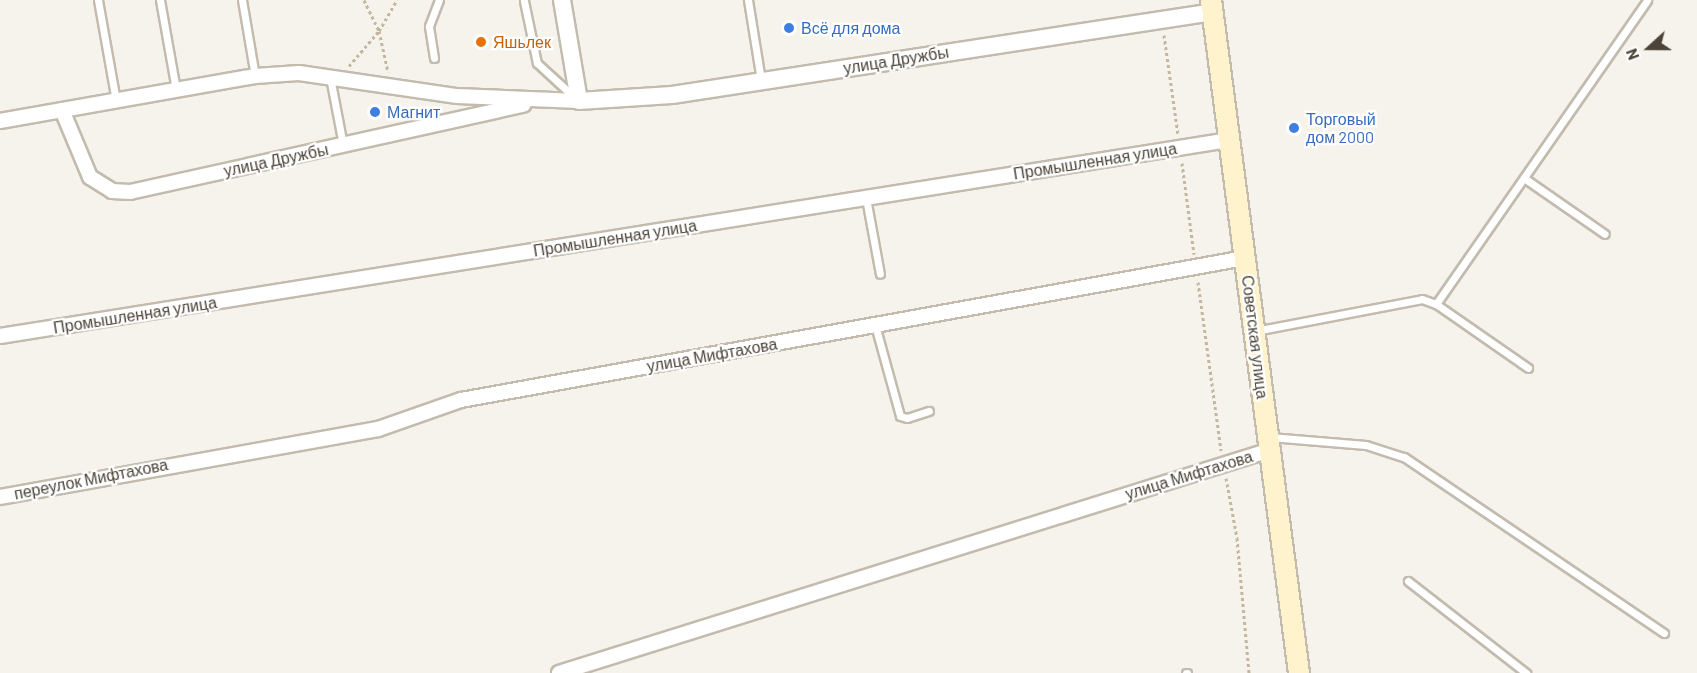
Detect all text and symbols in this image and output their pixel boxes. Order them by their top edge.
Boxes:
place label: Всё для дома [801,18,900,38]
north arrow [1619,18,1679,78]
marker: Всё для дома [782,21,796,35]
place label: Яшьлек [493,32,551,52]
marker: Яшьлек [474,35,488,49]
street label: улица Дружбы [842,42,950,78]
text: N [1621,46,1643,63]
place label: Магнит [387,102,440,122]
marker: Магнит [368,105,382,119]
place label: Торговый дом 2000 [1306,109,1376,147]
marker: Торговый дом 2000 [1287,121,1301,135]
street label: Промышленная улица [1012,139,1178,183]
street label: улица Дружбы [222,140,330,180]
street label: Промышленная улица [532,216,698,260]
street label: Советская улица [1238,274,1272,400]
street label: Промышленная улица [52,293,218,337]
street label: улица Мифтахова [645,334,779,376]
street label: улица Мифтахова [1123,446,1255,504]
street label: переулок Мифтахова [12,455,170,503]

